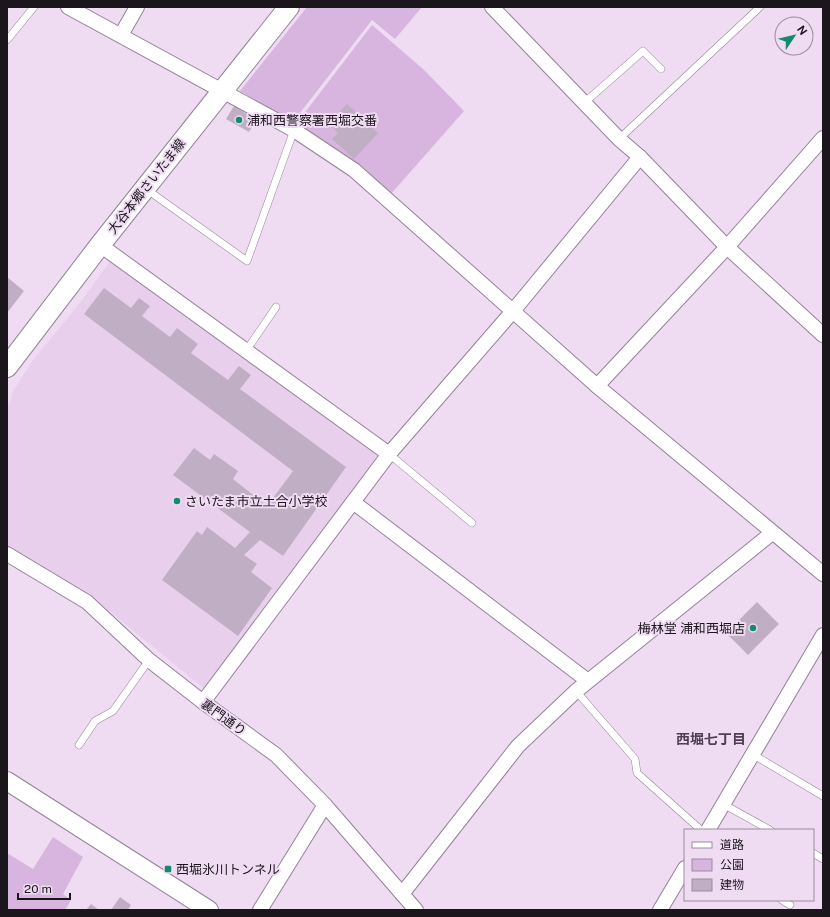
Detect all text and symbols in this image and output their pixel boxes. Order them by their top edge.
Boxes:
north arrow [774,16,814,56]
text: N [795,23,810,37]
place label: 浦和西警察署西堀交番 [247,113,377,128]
marker: 浦和西警察署西堀交番 [234,115,244,125]
street label: 大谷本郷さいたま線 [105,136,188,237]
place label: さいたま市立土合小学校 [185,494,328,509]
marker: さいたま市立土合小学校 [172,496,182,506]
place label: 梅林堂 浦和西堀店 [638,621,745,636]
marker: 梅林堂 浦和西堀店 [748,623,758,633]
street label: 裏門通り [198,696,249,739]
district label: 西堀七丁目 [676,731,746,747]
legend [684,829,814,901]
text: 道路 [720,838,744,852]
text: 公園 [720,858,744,872]
place label: 西堀氷川トンネル [176,862,280,877]
marker: 西堀氷川トンネル [163,864,173,874]
scale bar [18,875,70,901]
text: 建物 [720,878,744,892]
text: 20 m [24,882,52,896]

